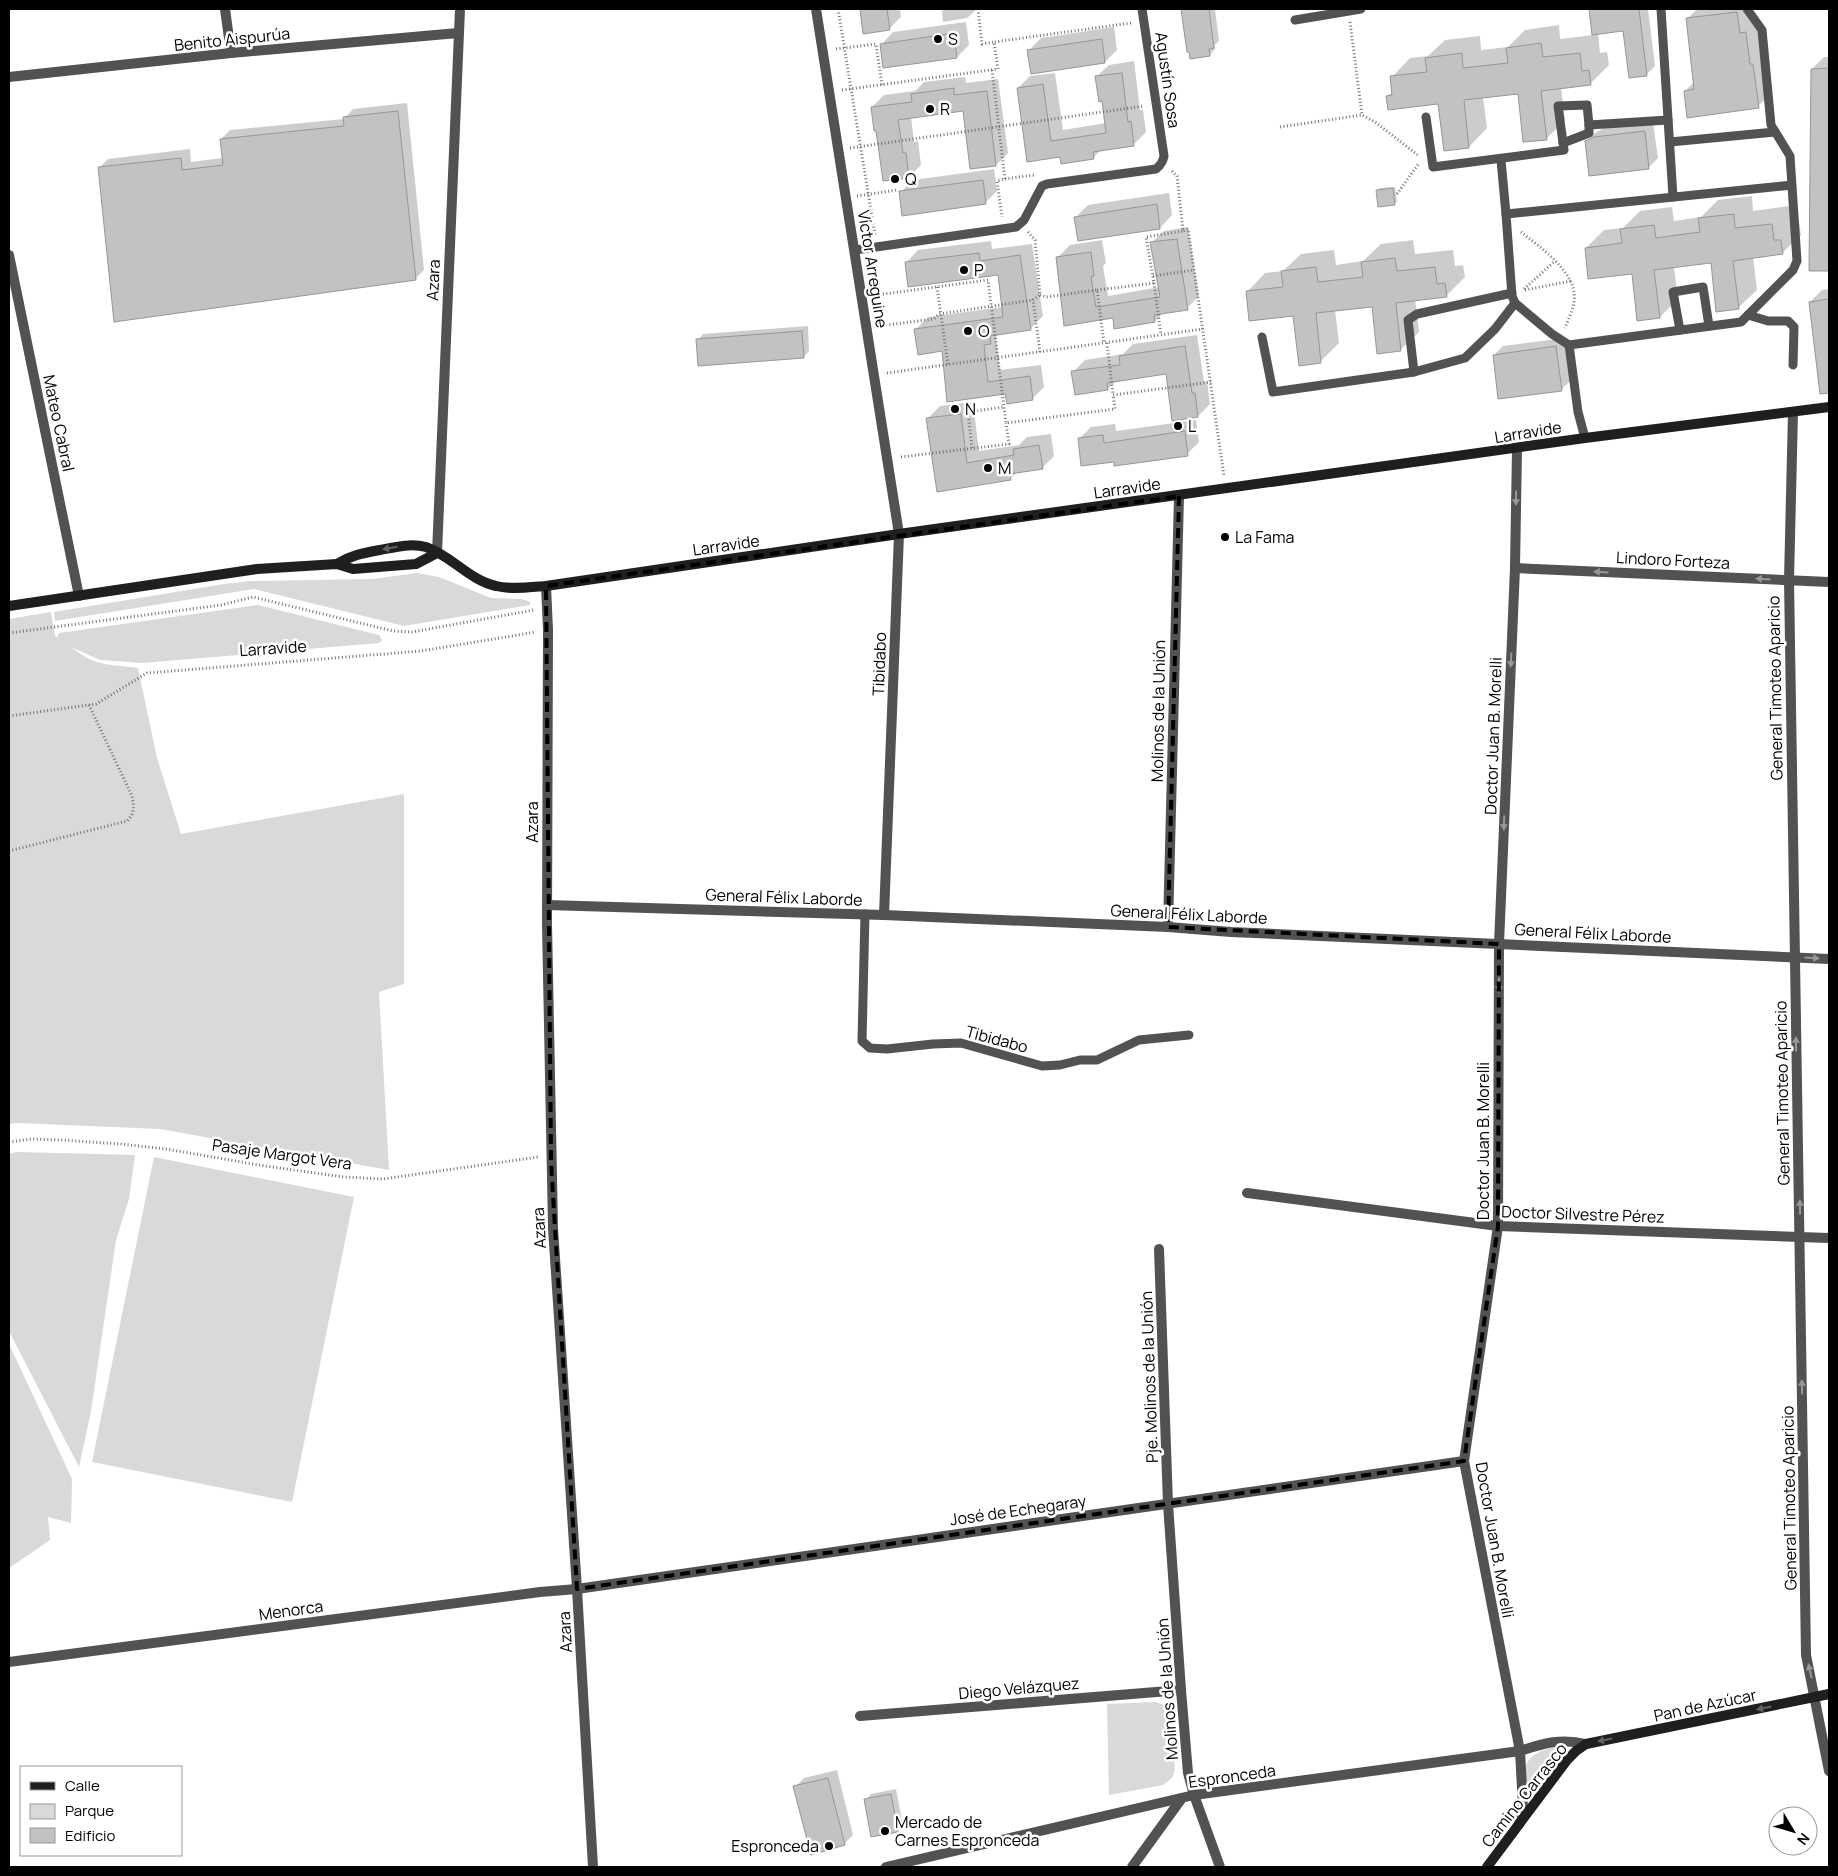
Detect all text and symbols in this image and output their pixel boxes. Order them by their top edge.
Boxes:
street label: Benito Aispurúa [173,22,291,56]
place label: S [948,28,958,50]
street label: Agustín Sosa [1150,30,1186,130]
marker: S [932,33,944,45]
place label: R [940,98,950,120]
marker: R [924,103,936,115]
place label: Q [905,168,917,190]
marker: Q [889,173,901,185]
street label: Víctor Arreguine [853,209,893,329]
street label: Azara [421,259,445,301]
place label: P [974,259,984,281]
marker: P [958,264,970,276]
place label: O [978,320,990,342]
marker: O [962,325,974,337]
street label: Mateo Cabral [38,373,80,473]
place label: N [965,398,976,420]
marker: N [949,403,961,415]
place label: L [1188,415,1196,437]
street label: Larravide [1493,416,1563,448]
marker: L [1172,420,1184,432]
place label: M [998,457,1011,479]
marker: M [982,462,994,474]
street label: Larravide [1092,472,1162,504]
one-way arrow [1512,490,1520,506]
place label: La Fama [1235,526,1294,548]
street label: Larravide [691,529,761,561]
marker: La Fama [1219,531,1231,543]
one-way arrow [381,545,397,553]
street label: Lindoro Forteza [1616,546,1730,574]
one-way arrow [1592,567,1608,575]
one-way arrow [1755,575,1771,583]
street label: General Timoteo Aparicio [1762,595,1788,781]
street label: Tibidabo [867,632,891,696]
street label: Larravide [239,635,307,661]
street label: Molinos de la Unión [1146,640,1170,782]
one-way arrow [1506,652,1514,668]
street label: Doctor Juan B. Morelli [1479,657,1507,815]
street label: Azara [521,801,543,843]
one-way arrow [1500,815,1508,831]
street label: General Félix Laborde [705,883,863,911]
street label: General Félix Laborde [1110,899,1268,929]
street label: General Félix Laborde [1514,918,1672,948]
one-way arrow [1804,954,1820,962]
one-way arrow [1495,977,1503,993]
street label: General Timoteo Aparicio [1769,1000,1795,1186]
street label: Tibidabo [963,1020,1031,1058]
one-way arrow [1792,1036,1800,1052]
street label: Doctor Juan B. Morelli [1472,1062,1494,1220]
street label: Pasaje Margot Vera [211,1133,353,1175]
one-way arrow [1796,1198,1804,1214]
street label: Doctor Silvestre Pérez [1501,1200,1665,1228]
street label: Azara [527,1207,551,1249]
street label: Pje. Molinos de la Unión [1135,1291,1163,1463]
one-way arrow [1798,1378,1806,1394]
street label: General Timoteo Aparicio [1776,1405,1802,1591]
street label: Doctor Juan B. Morelli [1470,1460,1520,1620]
street label: José de Echegaray [948,1489,1088,1530]
street label: Menorca [257,1595,325,1625]
street label: Azara [553,1611,577,1653]
street label: Molinos de la Unión [1151,1617,1183,1761]
one-way arrow [1806,1664,1814,1679]
street label: Diego Velázquez [958,1672,1080,1704]
street label: Pan de Azúcar [1652,1683,1759,1727]
one-way arrow [1757,1704,1772,1712]
one-way arrow [1597,1737,1613,1745]
street label: Camino Carrasco [1476,1738,1572,1852]
street label: Espronceda [1187,1759,1277,1793]
legend [20,1766,182,1856]
text: Calle [65,1775,100,1796]
text: Parque [65,1800,114,1821]
north arrow [1768,1806,1818,1856]
place label: Mercado de Carnes Espronceda [895,1811,1039,1851]
text: Edificio [65,1825,116,1846]
marker: Mercado de Carnes Espronceda [879,1825,891,1837]
text: N [1793,1829,1814,1849]
place label: Espronceda [731,1835,819,1857]
marker: Espronceda [823,1840,835,1852]

